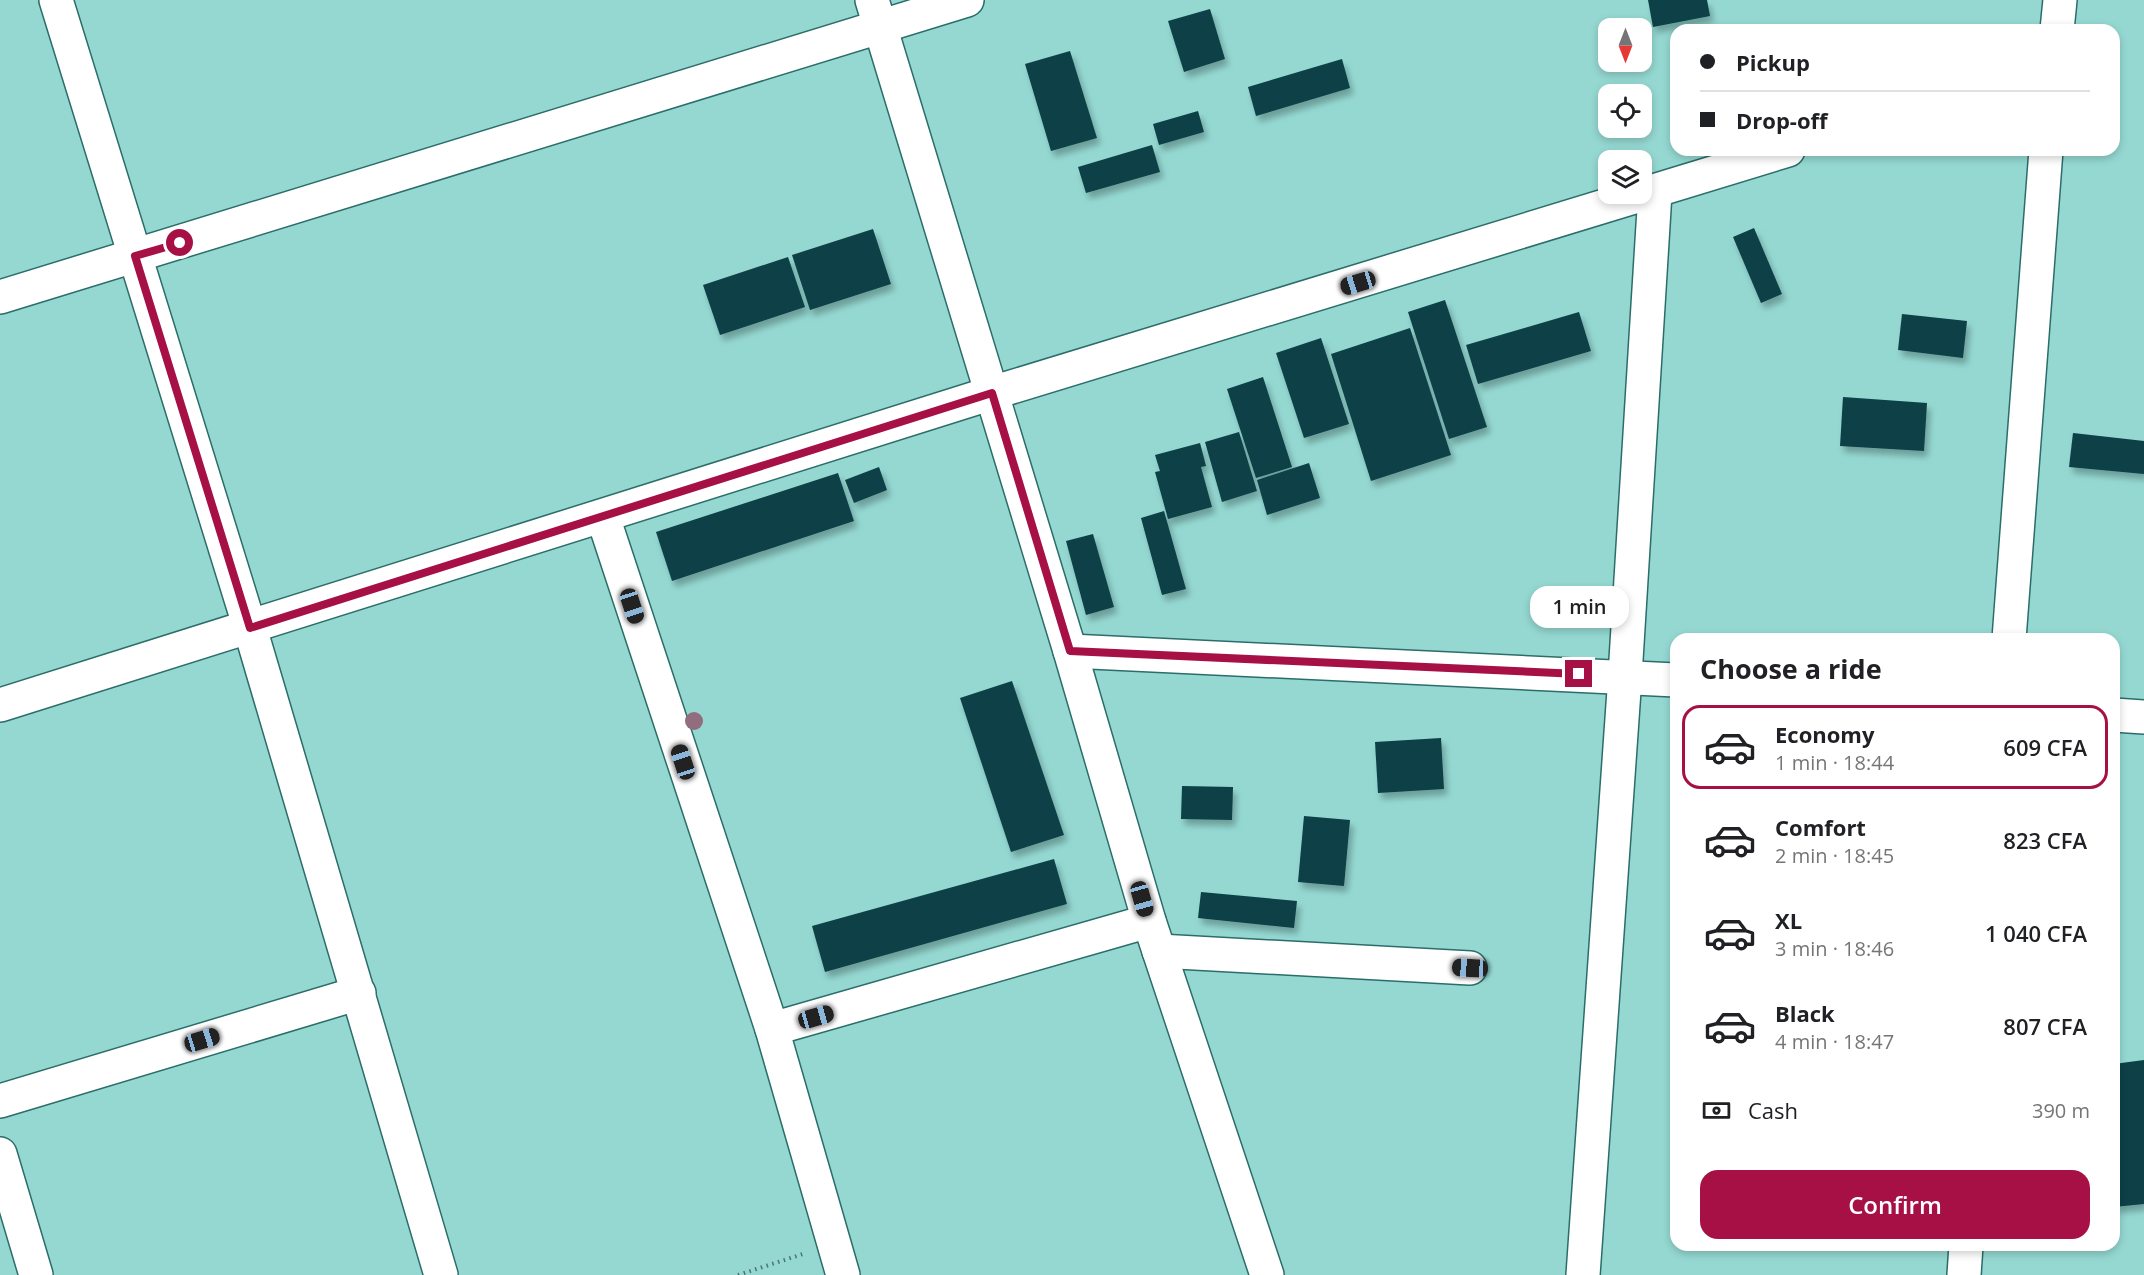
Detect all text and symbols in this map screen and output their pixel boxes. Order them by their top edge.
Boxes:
north arrow [1598,18,1652,72]
map controls [1598,18,1652,204]
text: Pickup [1736,47,1810,77]
button: locate [1598,84,1652,138]
text: Drop-off [1736,105,1828,135]
button: layers [1598,150,1652,204]
route start [166,229,193,256]
car [1338,269,1378,297]
car [618,586,646,626]
callout: 1 min [1530,587,1628,629]
text: 1 min [1553,593,1607,620]
text: Choose a ride [1700,650,1882,687]
route end [1565,660,1592,687]
text: Economy [1775,719,1874,749]
icon: car [1703,720,1757,774]
text: 609 CFA [2003,732,2087,762]
car [669,742,697,782]
text: 1 min · 18:44 [1775,749,1894,776]
text: Comfort [1775,812,1866,842]
icon: car [1703,813,1757,867]
text: 823 CFA [2003,825,2087,855]
text: 2 min · 18:45 [1775,842,1894,869]
car [1128,879,1156,919]
text: XL [1775,905,1802,935]
icon: car [1703,906,1757,960]
text: 1 040 CFA [1985,918,2087,948]
text: 3 min · 18:46 [1775,935,1894,962]
car [1452,958,1488,978]
text: Black [1775,998,1835,1028]
icon: car [1703,999,1757,1053]
car [796,1003,836,1031]
text: 807 CFA [2003,1011,2087,1041]
car [182,1026,222,1054]
text: 4 min · 18:47 [1775,1028,1894,1055]
icon: cash [1700,1094,1733,1127]
text: Cash [1748,1095,1798,1125]
text: 390 m [2032,1097,2090,1124]
button: Confirm [1700,1170,2090,1239]

